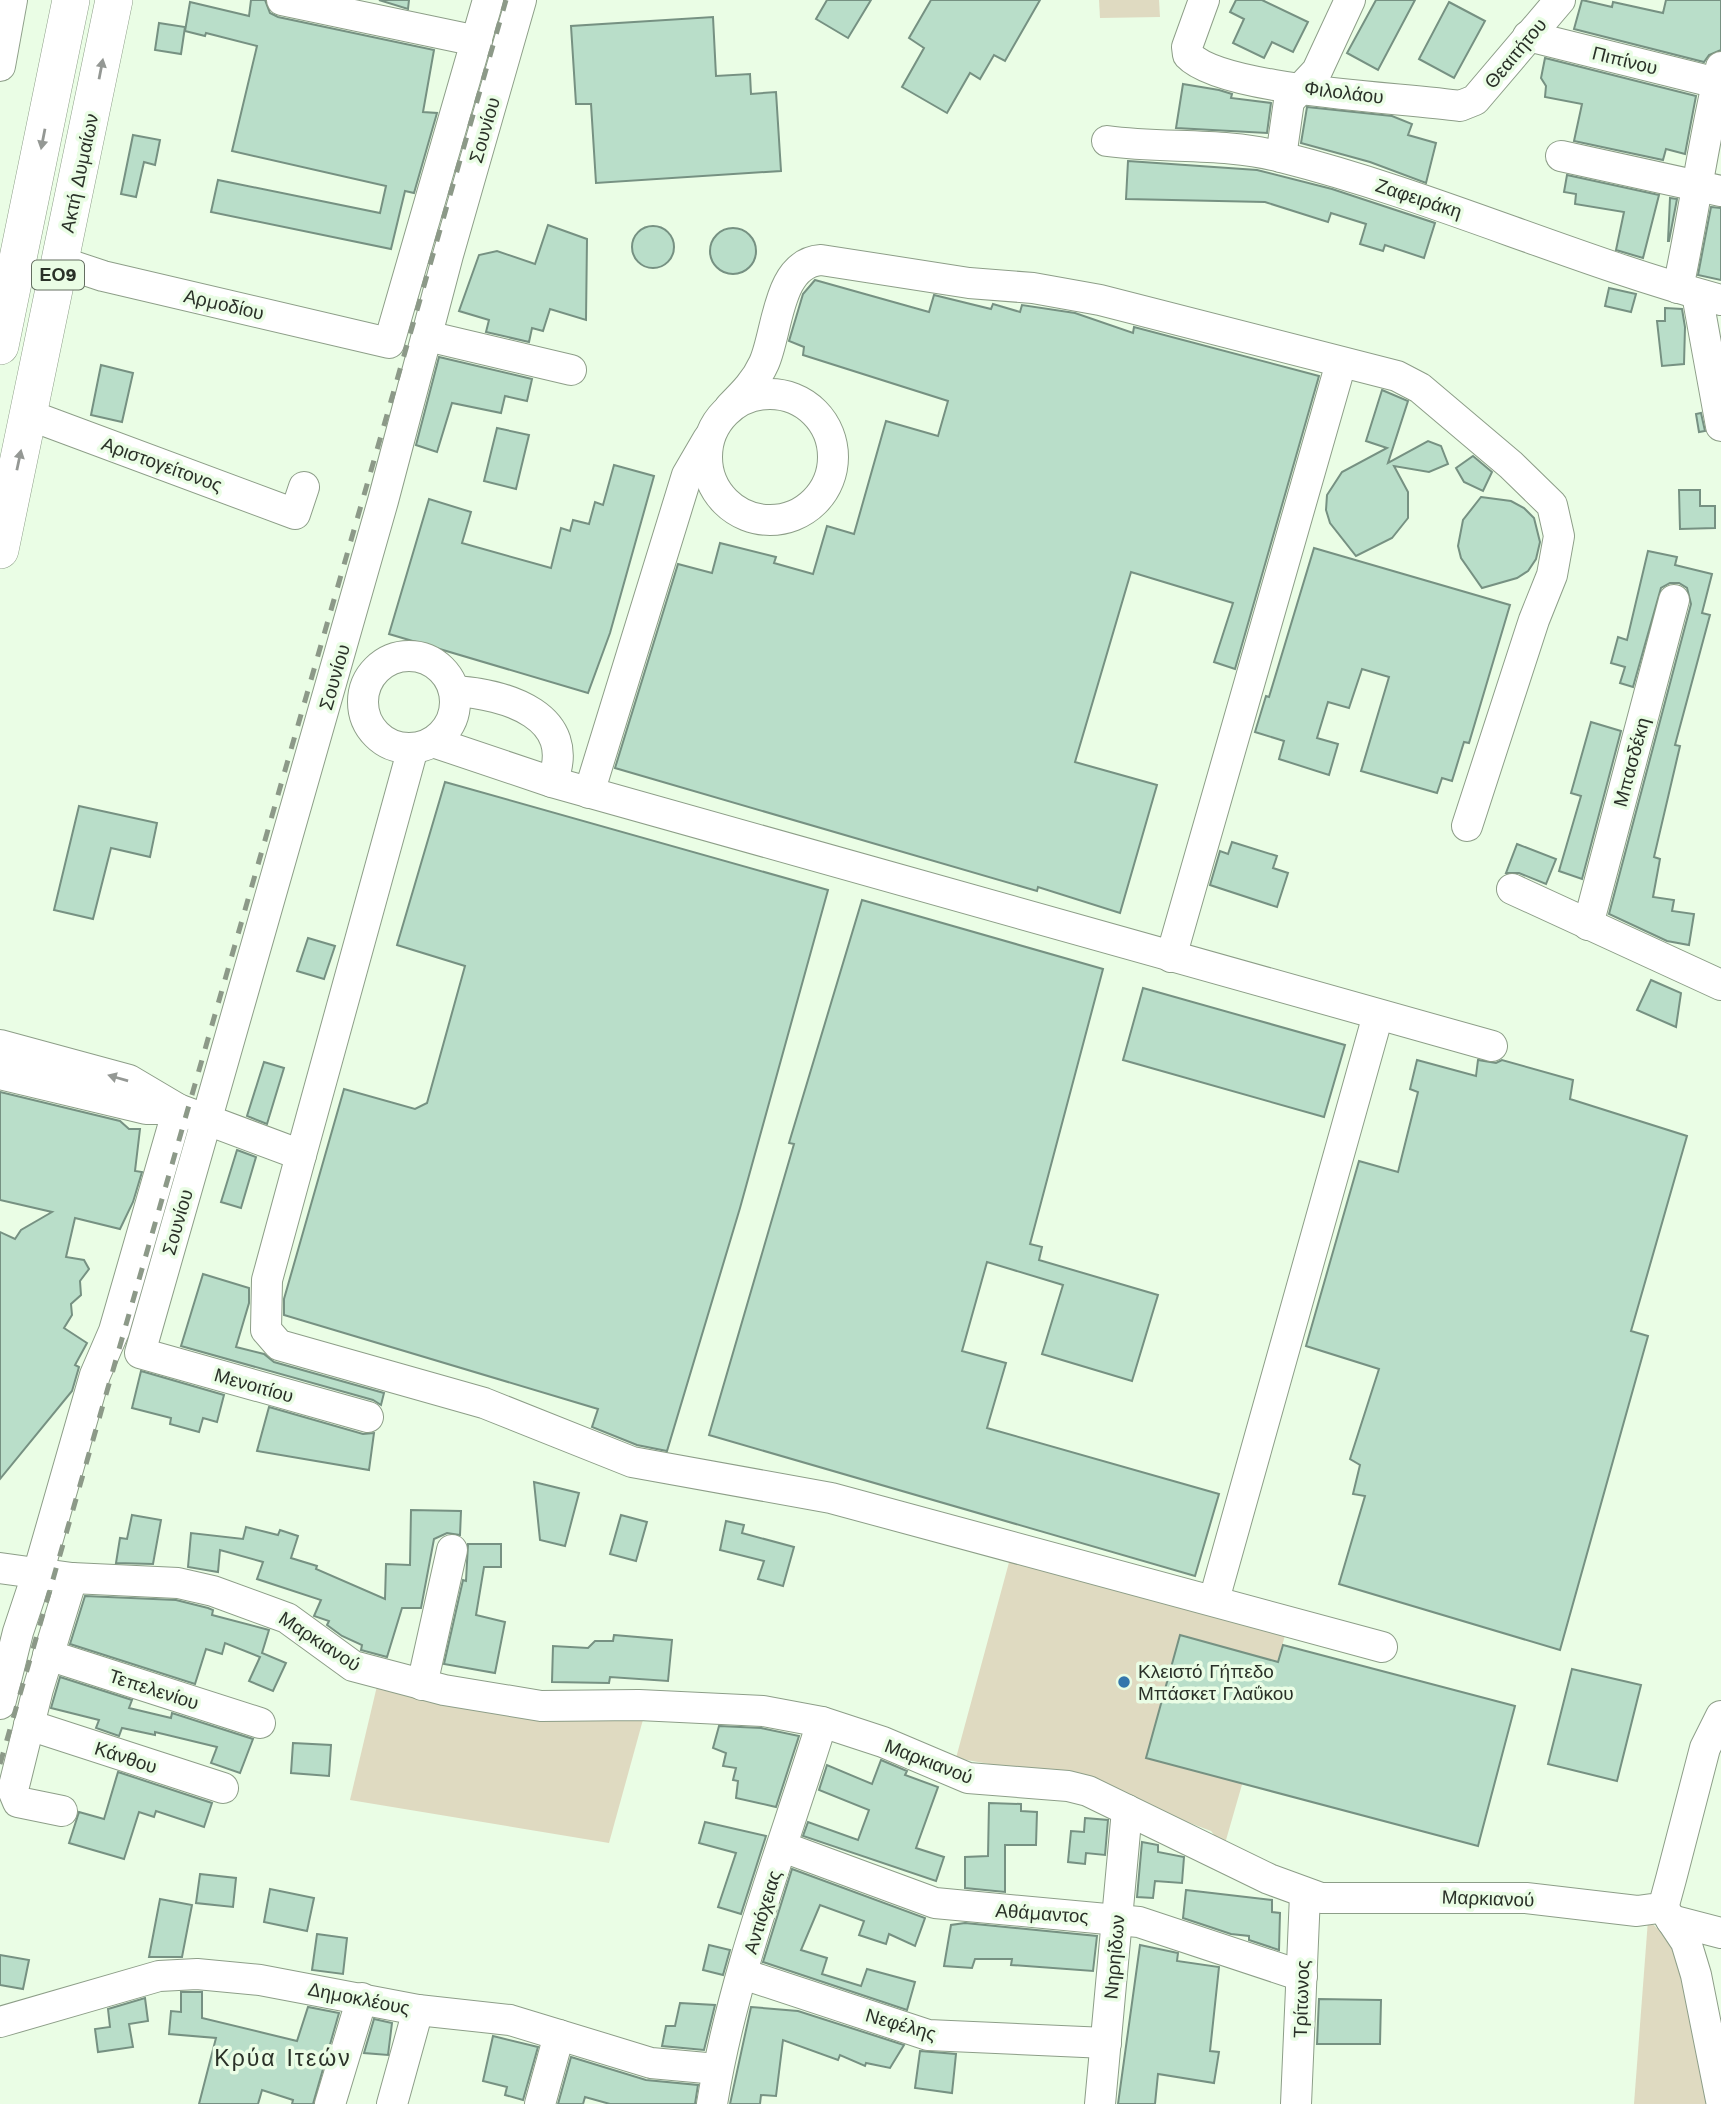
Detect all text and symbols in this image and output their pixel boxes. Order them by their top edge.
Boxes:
street label: Θεαιτήτου [1479,13,1551,93]
street label: Πιπίνου [1590,41,1660,80]
one-way arrow [95,58,106,80]
street label: Φιλολάου [1303,76,1385,109]
street label: Σουνίου [464,95,505,166]
street label: Ακτή Δυμαίων [56,111,103,235]
one-way arrow [38,128,49,150]
street label: Ζαφειράκη [1373,174,1465,223]
road number: ΕΟ9 [32,260,84,290]
street label: Αρμοδίου [182,284,266,325]
street label: Αριστογείτονος [98,432,225,497]
one-way arrow [14,449,25,471]
street label: Σουνίου [314,642,355,713]
street label: Μπασδέκη [1609,715,1654,809]
one-way arrow [107,1072,128,1082]
street label: Σουνίου [157,1187,198,1258]
street label: Μενοιτίου [212,1363,296,1408]
street label: Μαρκιανού [275,1607,365,1676]
place label: Κλειστό Γήπεδο Μπάσκετ Γλαΰκου [1138,1660,1294,1705]
street label: Τεπελενίου [106,1664,202,1715]
marker: Κλειστό Γήπεδο Μπάσκετ Γλαΰκου [1116,1674,1132,1690]
street label: Μαρκιανού [881,1734,976,1789]
street label: Κάνθου [92,1737,160,1778]
street label: Αντιόχειας [739,1867,786,1957]
street label: Μαρκιανού [1441,1885,1535,1912]
street label: Αθάμαντος [995,1899,1089,1928]
street label: Νηρηίδων [1099,1914,1130,2000]
street label: Τρίτωνος [1289,1960,1314,2038]
street label: Δημοκλέους [306,1977,412,2020]
street label: Νεφέλης [863,2003,939,2045]
district label: Κρύα Ιτεών [214,2045,352,2072]

